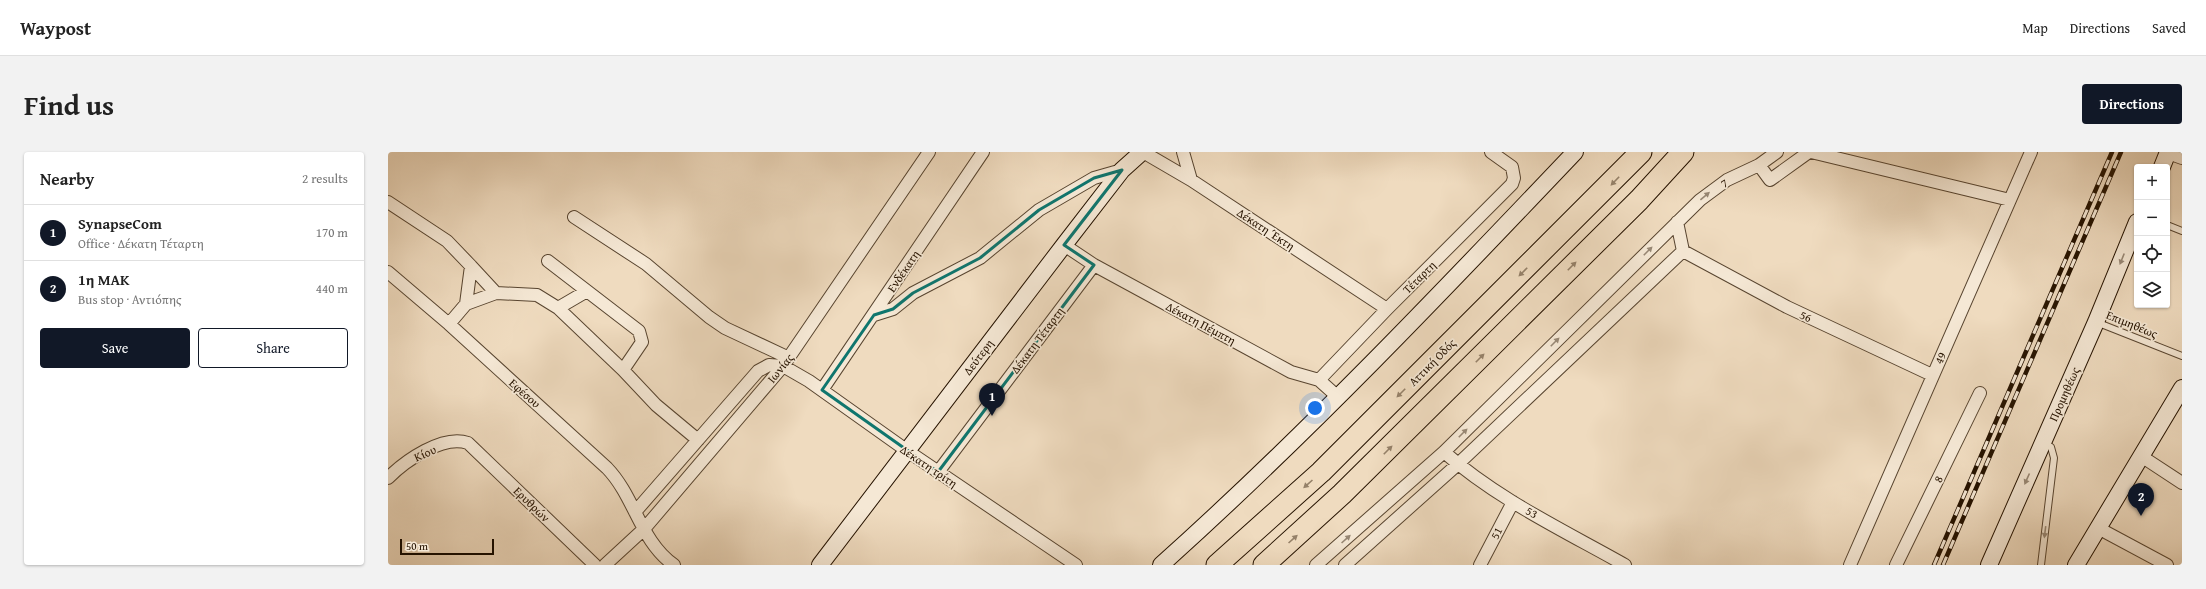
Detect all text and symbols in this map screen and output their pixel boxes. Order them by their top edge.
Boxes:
text: Waypost [20,14,91,42]
text: Map [2022,18,2048,38]
text: Directions [2070,18,2130,38]
text: Saved [2152,18,2186,38]
text: Find us [24,84,114,125]
button: Directions [2082,84,2182,124]
map controls [2134,164,2170,308]
button: + [2134,164,2170,200]
text: Nearby [40,166,94,191]
text: 2 results [302,169,348,188]
street label: 7 [1717,174,1731,192]
one-way arrow [1610,176,1620,186]
one-way arrow [1700,191,1711,200]
button: − [2134,200,2170,236]
street label: Δέκατη Έκτη [1234,204,1298,254]
text: SynapseCom [78,213,162,234]
text: 1 [50,223,56,242]
text: 170 m [316,223,348,242]
text: Office · Δέκατη Τέταρτη [78,234,204,253]
button: locate [2134,236,2170,272]
one-way arrow [1643,246,1653,256]
street label: Ενδέκατη [883,247,923,295]
one-way arrow [2119,253,2125,264]
street label: Τέταρτη [1399,257,1439,297]
one-way arrow [1567,261,1577,271]
one-way arrow [1518,267,1528,277]
text: 1η ΜΑΚ [78,269,130,290]
button: layers [2134,272,2170,308]
text: 2 [50,279,56,298]
text: 440 m [316,279,348,298]
text: Bus stop · Αντιόπης [78,290,181,309]
street label: Δέκατη Πέμπτη [1163,297,1239,349]
street label: Δέκατη Τέταρτη [1006,303,1068,377]
street label: 56 [1797,306,1815,326]
street label: Επιμηθέως [2104,306,2160,342]
button: Save [40,328,190,368]
button: Share [198,328,348,368]
street label: Αττική Οδός [1404,334,1460,390]
street label: Δεύτερη [959,336,997,378]
one-way arrow [1550,337,1560,347]
street label: 49 [1930,349,1950,367]
street label: Ιωνίας [763,350,797,386]
one-way arrow [1475,353,1485,363]
street label: Προμηθέως [2044,364,2084,424]
street label: Εφέσου [506,374,544,412]
pin: 1 [979,383,1005,416]
one-way arrow [1396,389,1406,398]
your location [1305,398,1325,418]
one-way arrow [1458,428,1468,438]
street label: Κίου [411,441,439,465]
street label: Δέκατη τρίτη [897,441,961,491]
one-way arrow [1383,445,1393,454]
street label: 8 [1929,472,1947,485]
one-way arrow [2024,473,2030,484]
one-way arrow [1302,480,1313,489]
street label: Ερυθρών [510,482,554,526]
pin: 2 [2128,483,2154,516]
street label: 53 [1523,502,1541,522]
street label: 51 [1486,524,1506,542]
one-way arrow [2041,526,2048,538]
one-way arrow [1288,534,1298,544]
one-way arrow [1341,535,1350,544]
scale bar [400,537,494,556]
text: 50 m [406,538,428,554]

